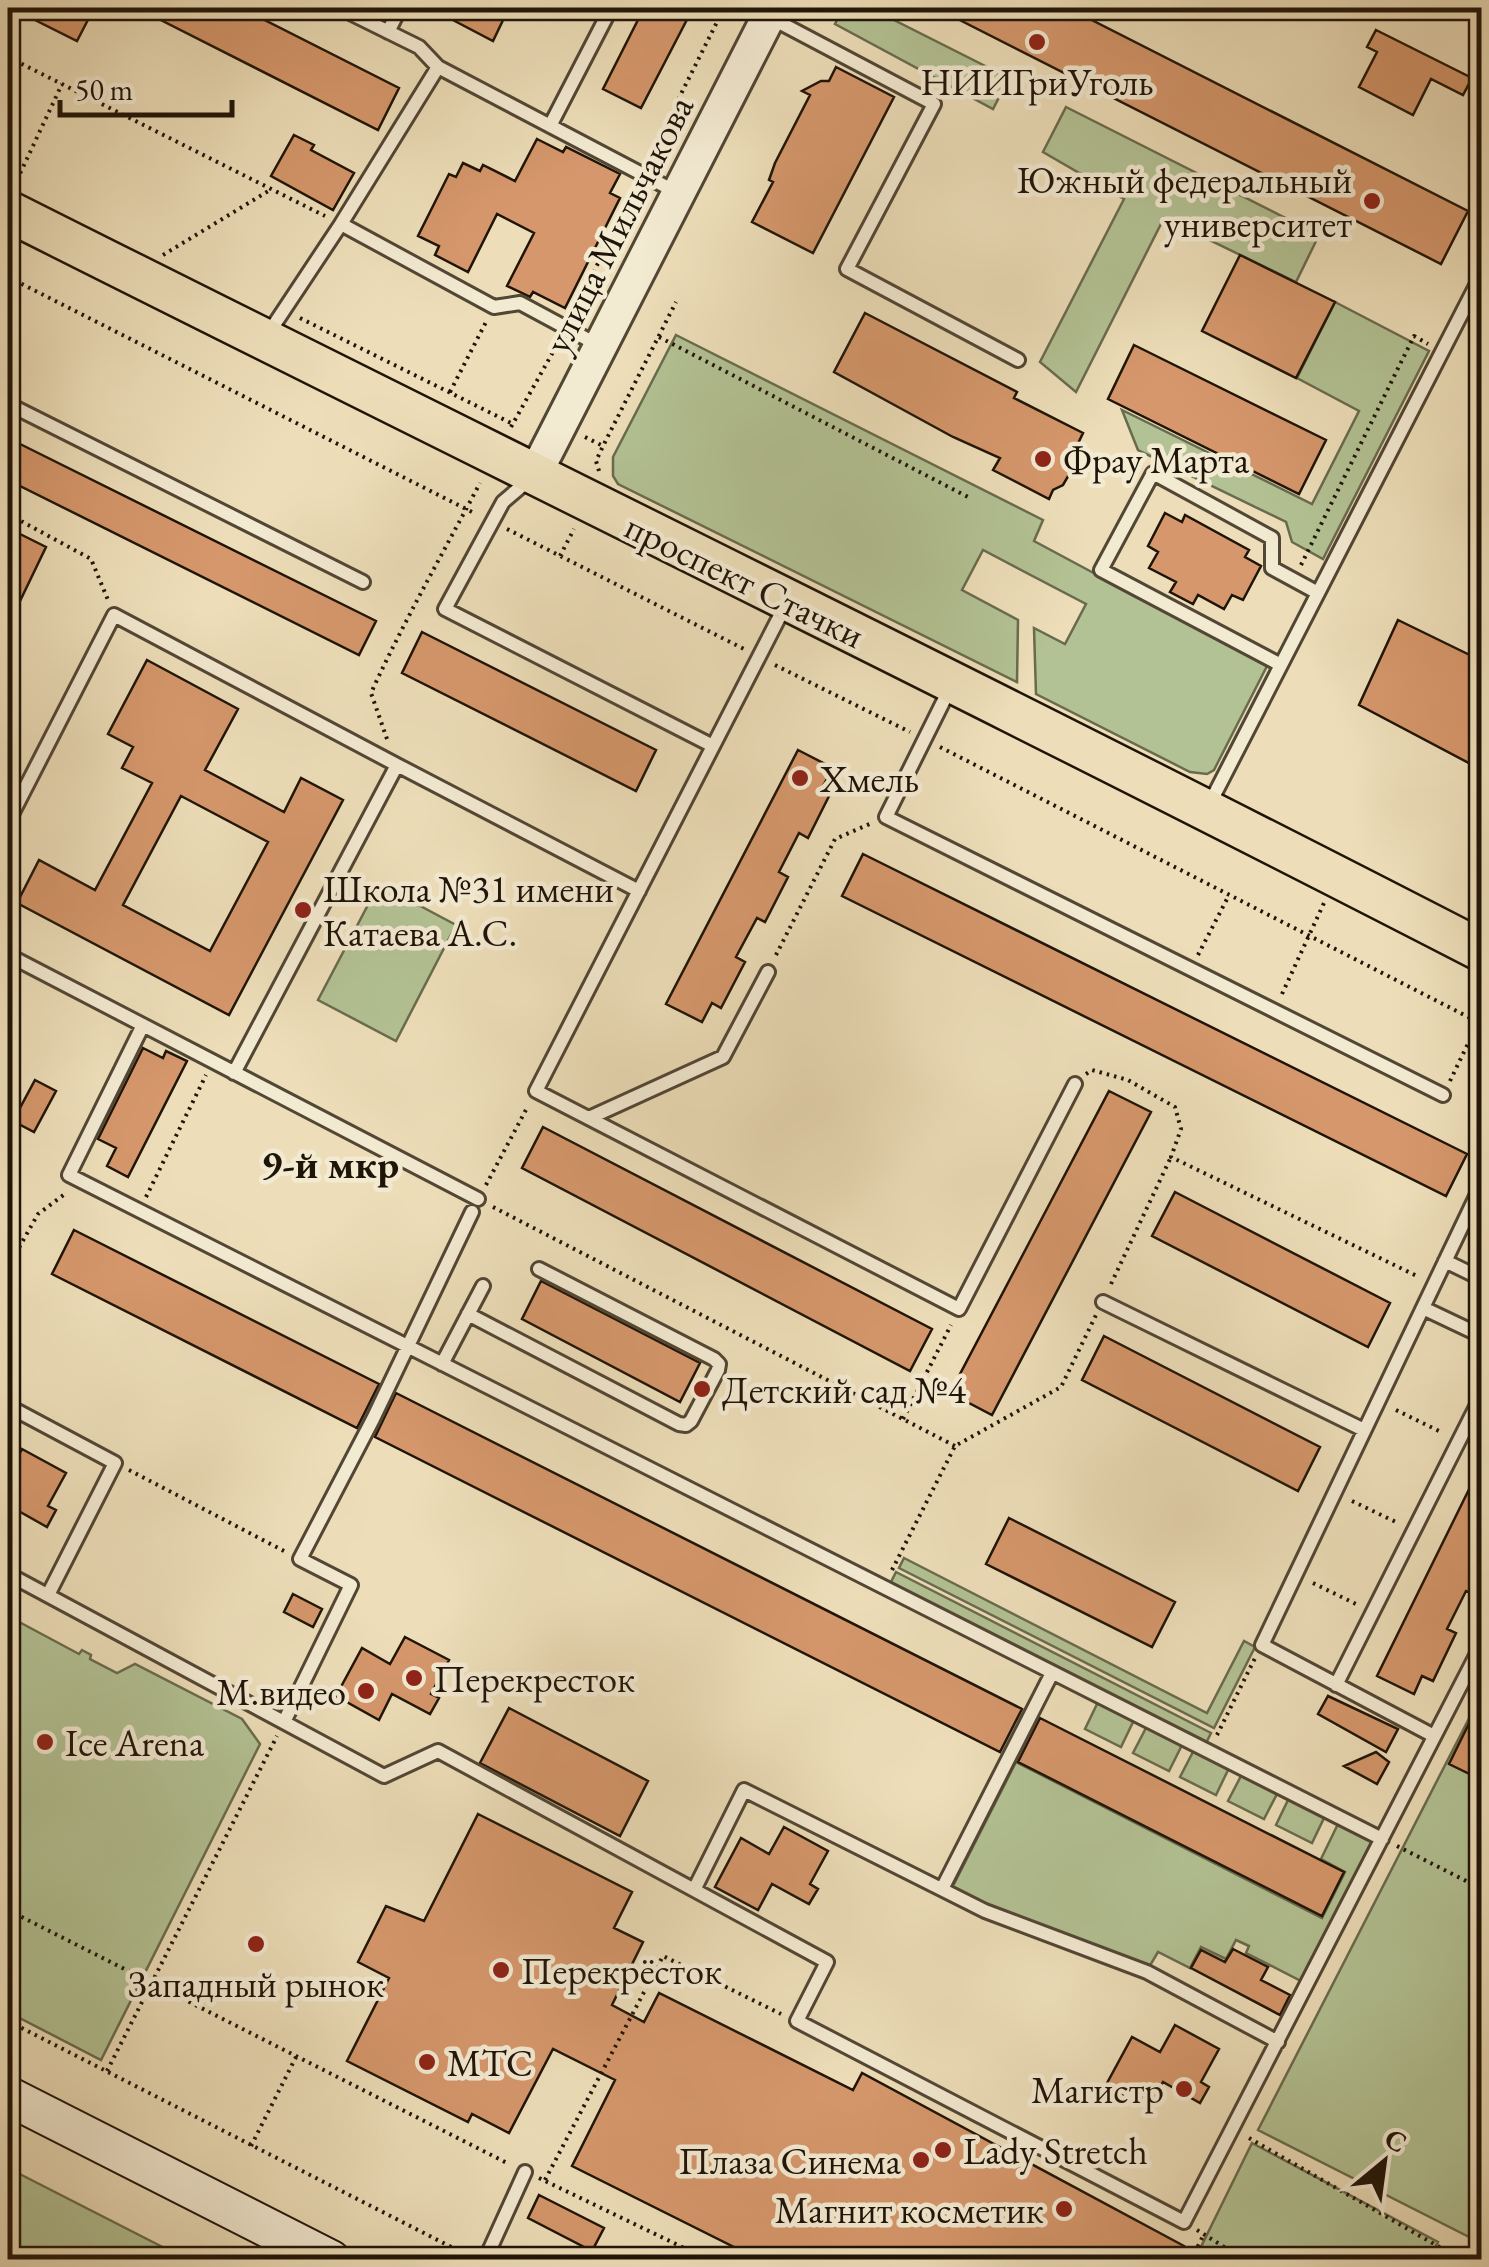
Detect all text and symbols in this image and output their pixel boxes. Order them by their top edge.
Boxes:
marker: НИИГриУголь [1026,31,1048,53]
scale bar [60,55,232,117]
place label: НИИГриУголь [920,57,1154,106]
text: 50 m [75,70,133,109]
street label: улица Мильчакова [532,86,704,361]
place label: Южный федеральный университет [1016,155,1352,248]
marker: Южный федеральный университет [1361,190,1383,212]
place label: Фрау Марта [1063,435,1250,484]
marker: Фрау Марта [1032,448,1054,470]
street label: проспект Стачки [617,501,873,659]
place label: Хмель [819,754,919,803]
marker: Хмель [789,767,811,789]
place label: Школа №31 имени Катаева А.С. [323,864,614,957]
marker: Школа №31 имени Катаева А.С. [292,899,314,921]
district label: 9-й мкр [261,1138,399,1190]
place label: Детский сад №4 [722,1365,967,1414]
marker: Детский сад №4 [691,1378,713,1400]
place label: Перекресток [434,1654,635,1703]
place label: М.видео [216,1667,346,1716]
marker: Перекресток [403,1667,425,1689]
marker: М.видео [355,1680,377,1702]
place label: Ice Arena [65,1718,205,1767]
marker: Ice Arena [34,1731,56,1753]
marker: Западный рынок [245,1933,267,1955]
place label: Перекрёсток [521,1946,722,1995]
place label: Западный рынок [128,1959,384,2008]
marker: Перекрёсток [490,1959,512,1981]
place label: МТС [447,2038,533,2087]
marker: МТС [416,2051,438,2073]
place label: Магистр [1031,2065,1164,2114]
marker: Магистр [1173,2078,1195,2100]
north arrow [1334,2112,1434,2212]
text: С [1379,2120,1414,2161]
place label: Lady Stretch [963,2126,1148,2175]
place label: Плаза Синема [679,2136,902,2185]
marker: Lady Stretch [932,2139,954,2161]
marker: Плаза Синема [910,2149,932,2171]
place label: Магнит косметик [775,2185,1044,2234]
marker: Магнит косметик [1053,2198,1075,2220]

